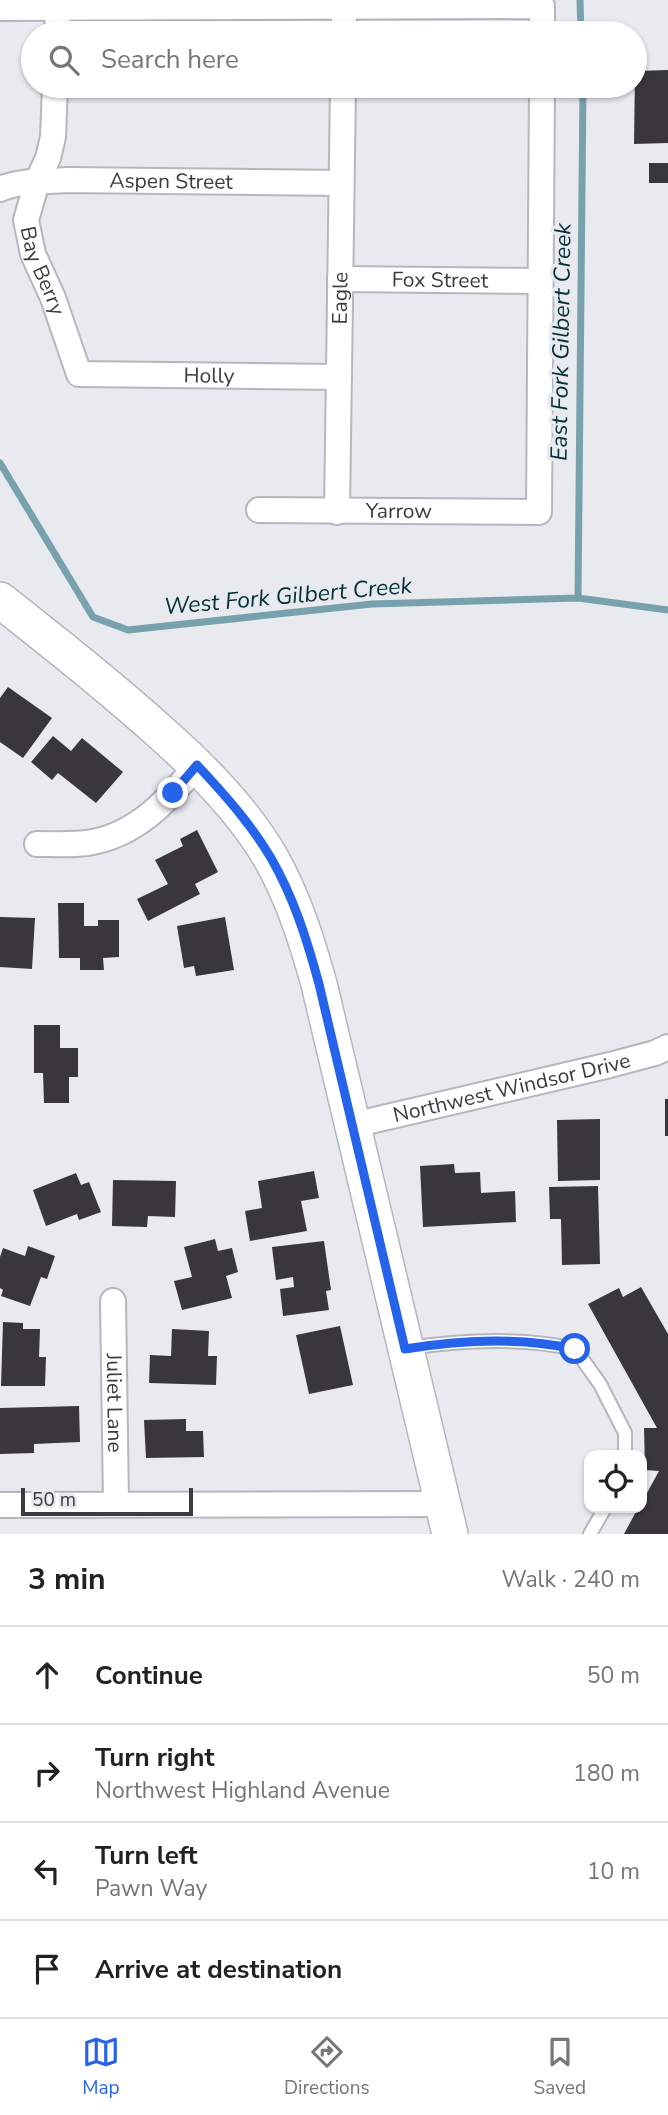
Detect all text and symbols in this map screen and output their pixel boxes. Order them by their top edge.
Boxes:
search box [21,21,647,98]
icon: search [45,41,83,79]
text: Search here [101,42,239,77]
street label: Aspen Street [109,166,234,196]
water label: East Fork Gilbert Creek [543,222,579,461]
street label: Bay Berry [14,224,72,319]
street label: Fox Street [392,266,489,294]
street label: Eagle [326,271,354,325]
street label: Holly [184,361,235,390]
street label: Yarrow [365,497,433,525]
water label: West Fork Gilbert Creek [163,570,414,622]
route end [157,777,188,808]
street label: Northwest Windsor Drive [390,1046,633,1129]
route start [559,1333,590,1364]
street label: Juliet Lane [100,1352,129,1453]
map controls [584,1450,647,1513]
button: locate [584,1450,647,1513]
scale bar [21,1485,192,1517]
text: 50 m [32,1487,76,1513]
text: 3 min [28,1559,106,1600]
text: Walk · 240 m [501,1564,640,1595]
icon: ahead [28,1656,66,1694]
text: Continue [95,1658,203,1693]
text: 50 m [587,1660,640,1691]
text: Turn right [95,1740,214,1775]
icon: right [28,1754,66,1792]
text: 180 m [573,1758,640,1789]
text: Northwest Highland Avenue [95,1775,390,1806]
text: Turn left [95,1838,198,1873]
icon: left [28,1852,66,1890]
text: 10 m [587,1856,640,1887]
text: Pawn Way [95,1873,207,1904]
icon: arrive [28,1950,66,1988]
text: Arrive at destination [95,1952,342,1987]
tab: Map [82,2033,120,2101]
tab: Directions [284,2033,370,2101]
tab: Saved [534,2033,586,2101]

